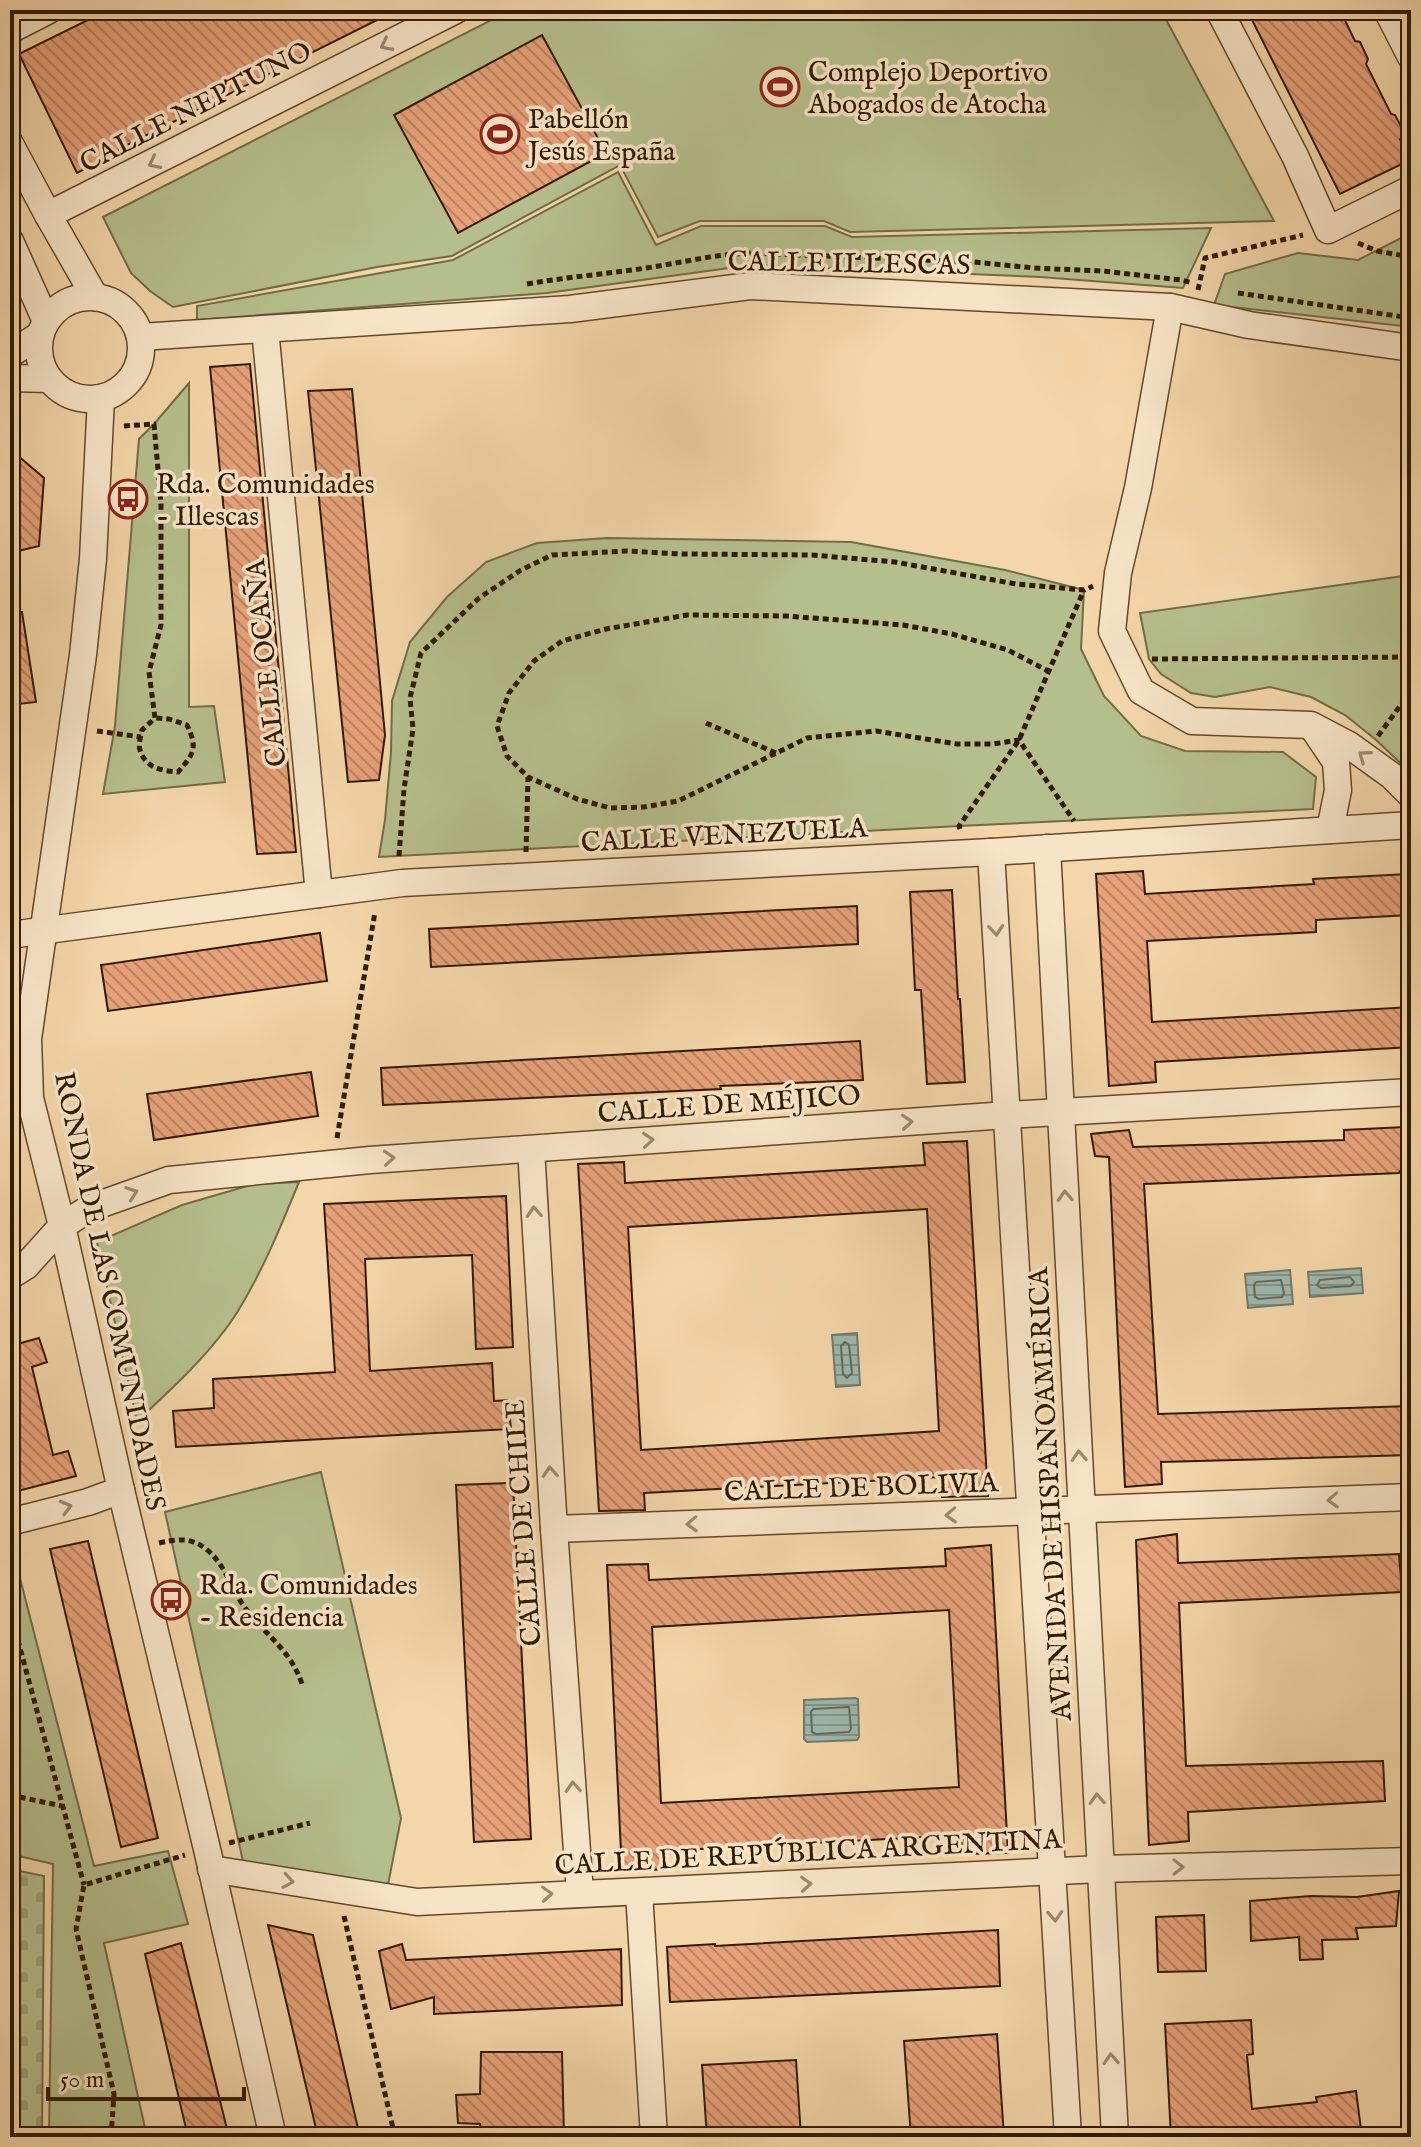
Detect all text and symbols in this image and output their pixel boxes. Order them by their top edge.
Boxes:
street label: CALLE NEPTUNO [74,35,318,182]
one-way arrow [380,36,395,51]
place label: Complejo Deportivo Abogados de Atocha [807,56,1048,123]
sports icon: Complejo Deportivo Abogados de Atocha [759,66,801,108]
place label: Pabellón Jesús España [525,103,676,170]
sports icon: Pabellón Jesús España [479,113,521,155]
one-way arrow [148,153,163,168]
street label: CALLE ILLESCAS [727,245,971,284]
place label: Rda. Comunidades - Illescas [156,468,375,535]
bus stop icon: Rda. Comunidades - Illescas [107,478,149,520]
street label: CALLE OCAÑA [238,556,296,768]
one-way arrow [1358,751,1372,766]
street label: CALLE VENEZUELA [580,811,869,861]
one-way arrow [987,924,1004,937]
street label: RONDA DE LAS COMUNIDADES [45,1069,172,1514]
street label: CALLE DE MÉJICO [596,1078,862,1132]
one-way arrow [901,1114,914,1131]
one-way arrow [642,1132,655,1149]
one-way arrow [383,1150,396,1167]
one-way arrow [124,1186,138,1202]
one-way arrow [1057,1189,1074,1202]
one-way arrow [526,1205,543,1218]
street label: AVENIDA DE HISPANOAMÉRICA [1021,1265,1081,1723]
street label: CALLE DE CHILE [498,1398,551,1647]
one-way arrow [1071,1449,1088,1462]
one-way arrow [542,1465,559,1478]
street label: CALLE DE BOLIVIA [723,1466,1000,1511]
one-way arrow [1326,1491,1339,1508]
one-way arrow [58,1500,72,1517]
one-way arrow [944,1506,957,1523]
one-way arrow [685,1515,698,1532]
place label: Rda. Comunidades - Residencia [199,1569,418,1636]
bus stop icon: Rda. Comunidades - Residencia [150,1579,192,1621]
one-way arrow [565,1780,582,1793]
one-way arrow [1089,1792,1106,1805]
street label: CALLE DE REPÚBLICA ARGENTINA [554,1823,1064,1884]
one-way arrow [1172,1859,1185,1876]
one-way arrow [282,1872,295,1889]
one-way arrow [800,1875,813,1892]
one-way arrow [541,1886,554,1903]
one-way arrow [1046,1910,1063,1923]
scale bar [48,2051,244,2101]
one-way arrow [1103,2052,1120,2065]
text: 50 m [60,2065,104,2096]

